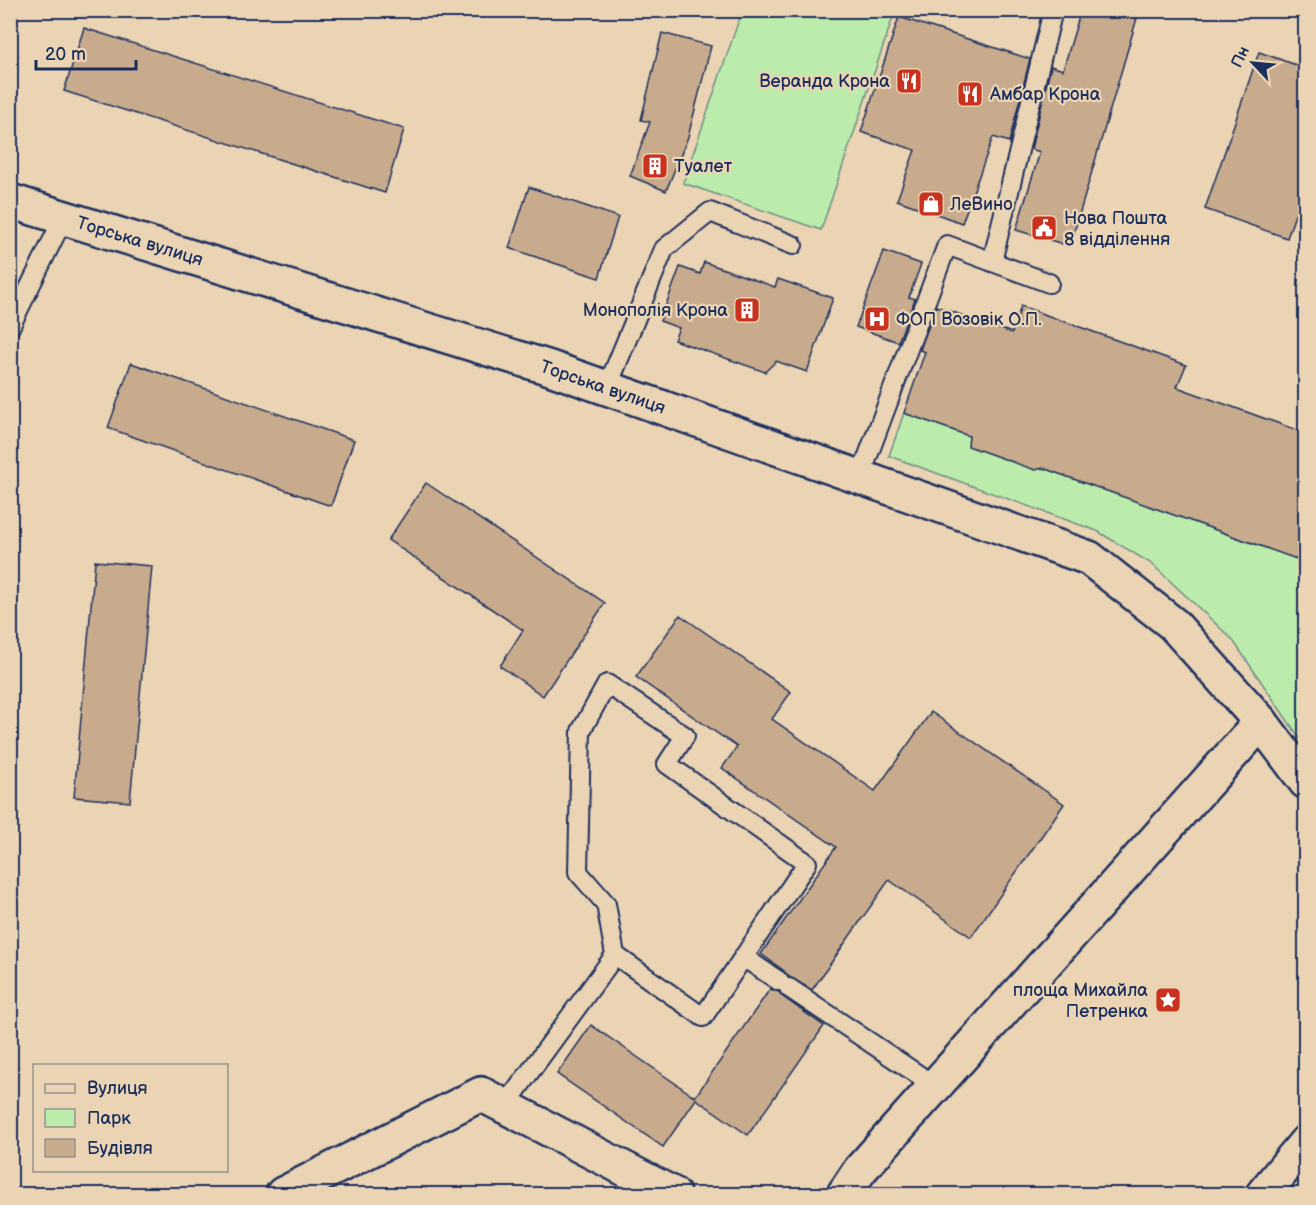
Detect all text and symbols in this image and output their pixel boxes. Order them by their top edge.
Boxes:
scale bar [36,33,136,71]
north arrow [1223,33,1283,93]
text: Пн [1228,43,1254,71]
text: 20 m [45,44,86,65]
restaurant icon: Веранда Крона [894,66,924,96]
place label: Веранда Крона [759,71,890,92]
restaurant icon: Амбар Крона [955,79,985,109]
place label: Амбар Крона [989,84,1101,105]
building icon: Туалет [640,151,670,181]
place label: Туалет [674,156,733,177]
shop icon: ЛеВино [916,189,946,219]
place label: ЛеВино [949,194,1013,215]
place label: Нова Пошта 8 відділення [1064,208,1170,250]
street label: Торська вулиця [74,212,206,271]
public building icon: Нова Пошта 8 відділення [1029,213,1059,243]
building icon: Монополія Крона [732,295,762,325]
place label: Монополія Крона [583,300,728,321]
hospital icon: ФОП Возовік О.П. [862,304,892,334]
place label: ФОП Возовік О.П. [896,309,1042,330]
street label: Торська вулиця [537,356,668,419]
place label: площа Михайла Петренка [1013,980,1148,1022]
place icon: площа Михайла Петренка [1153,985,1183,1015]
legend [33,1064,228,1172]
text: Вулиця [87,1078,148,1099]
text: Парк [87,1108,131,1129]
text: Будівля [87,1138,153,1159]

